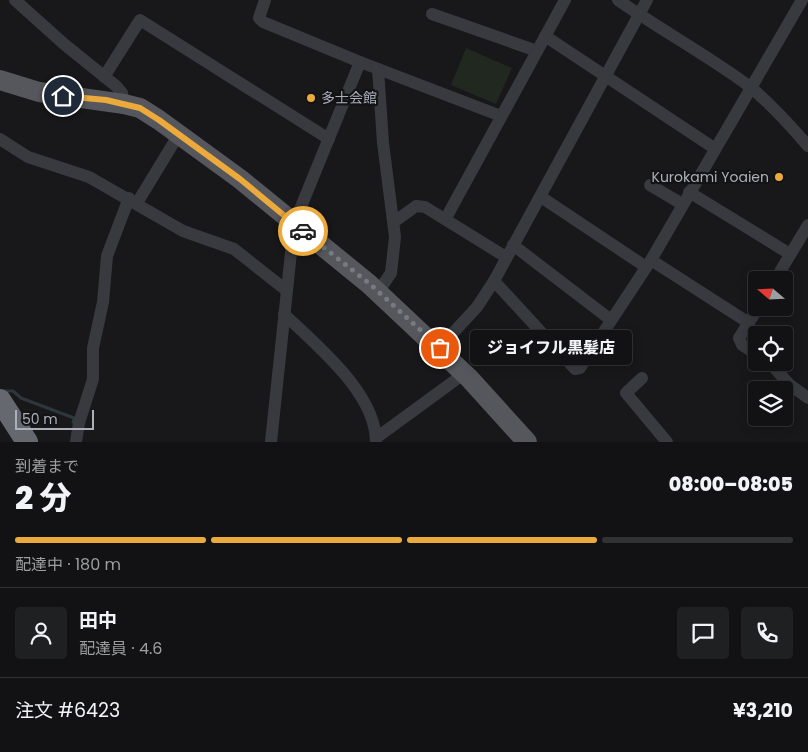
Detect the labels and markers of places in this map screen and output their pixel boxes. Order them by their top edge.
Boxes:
pin [42,75,84,117]
place label: 多士会館 [321,88,377,108]
marker: 多士会館 [305,92,317,104]
place label: Kurokami Yoaien [652,167,769,187]
marker: Kurokami Yoaien [773,171,785,183]
pin [419,327,461,369]
callout: ジョイフル黒髪店 [470,330,632,366]

